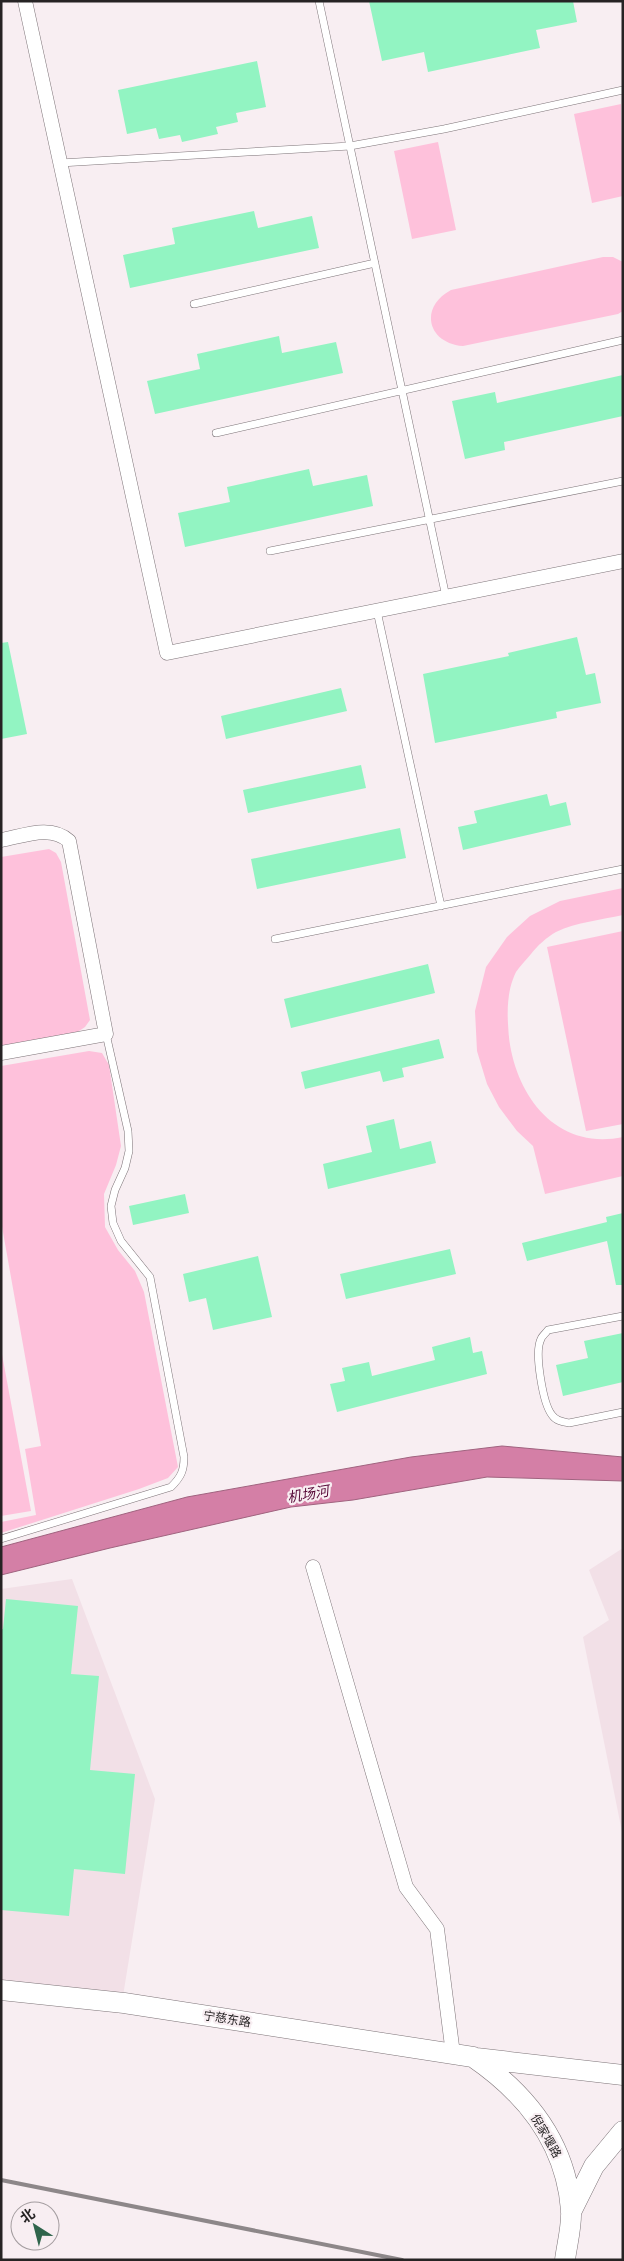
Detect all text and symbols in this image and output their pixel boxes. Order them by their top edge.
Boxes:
water label: 机场河 [286,1481,334,1508]
street label: 宁慈东路 [202,2007,252,2032]
street label: 倪家堰路 [526,2111,565,2161]
north arrow [10,2201,60,2251]
text: 北 [16,2204,39,2228]

